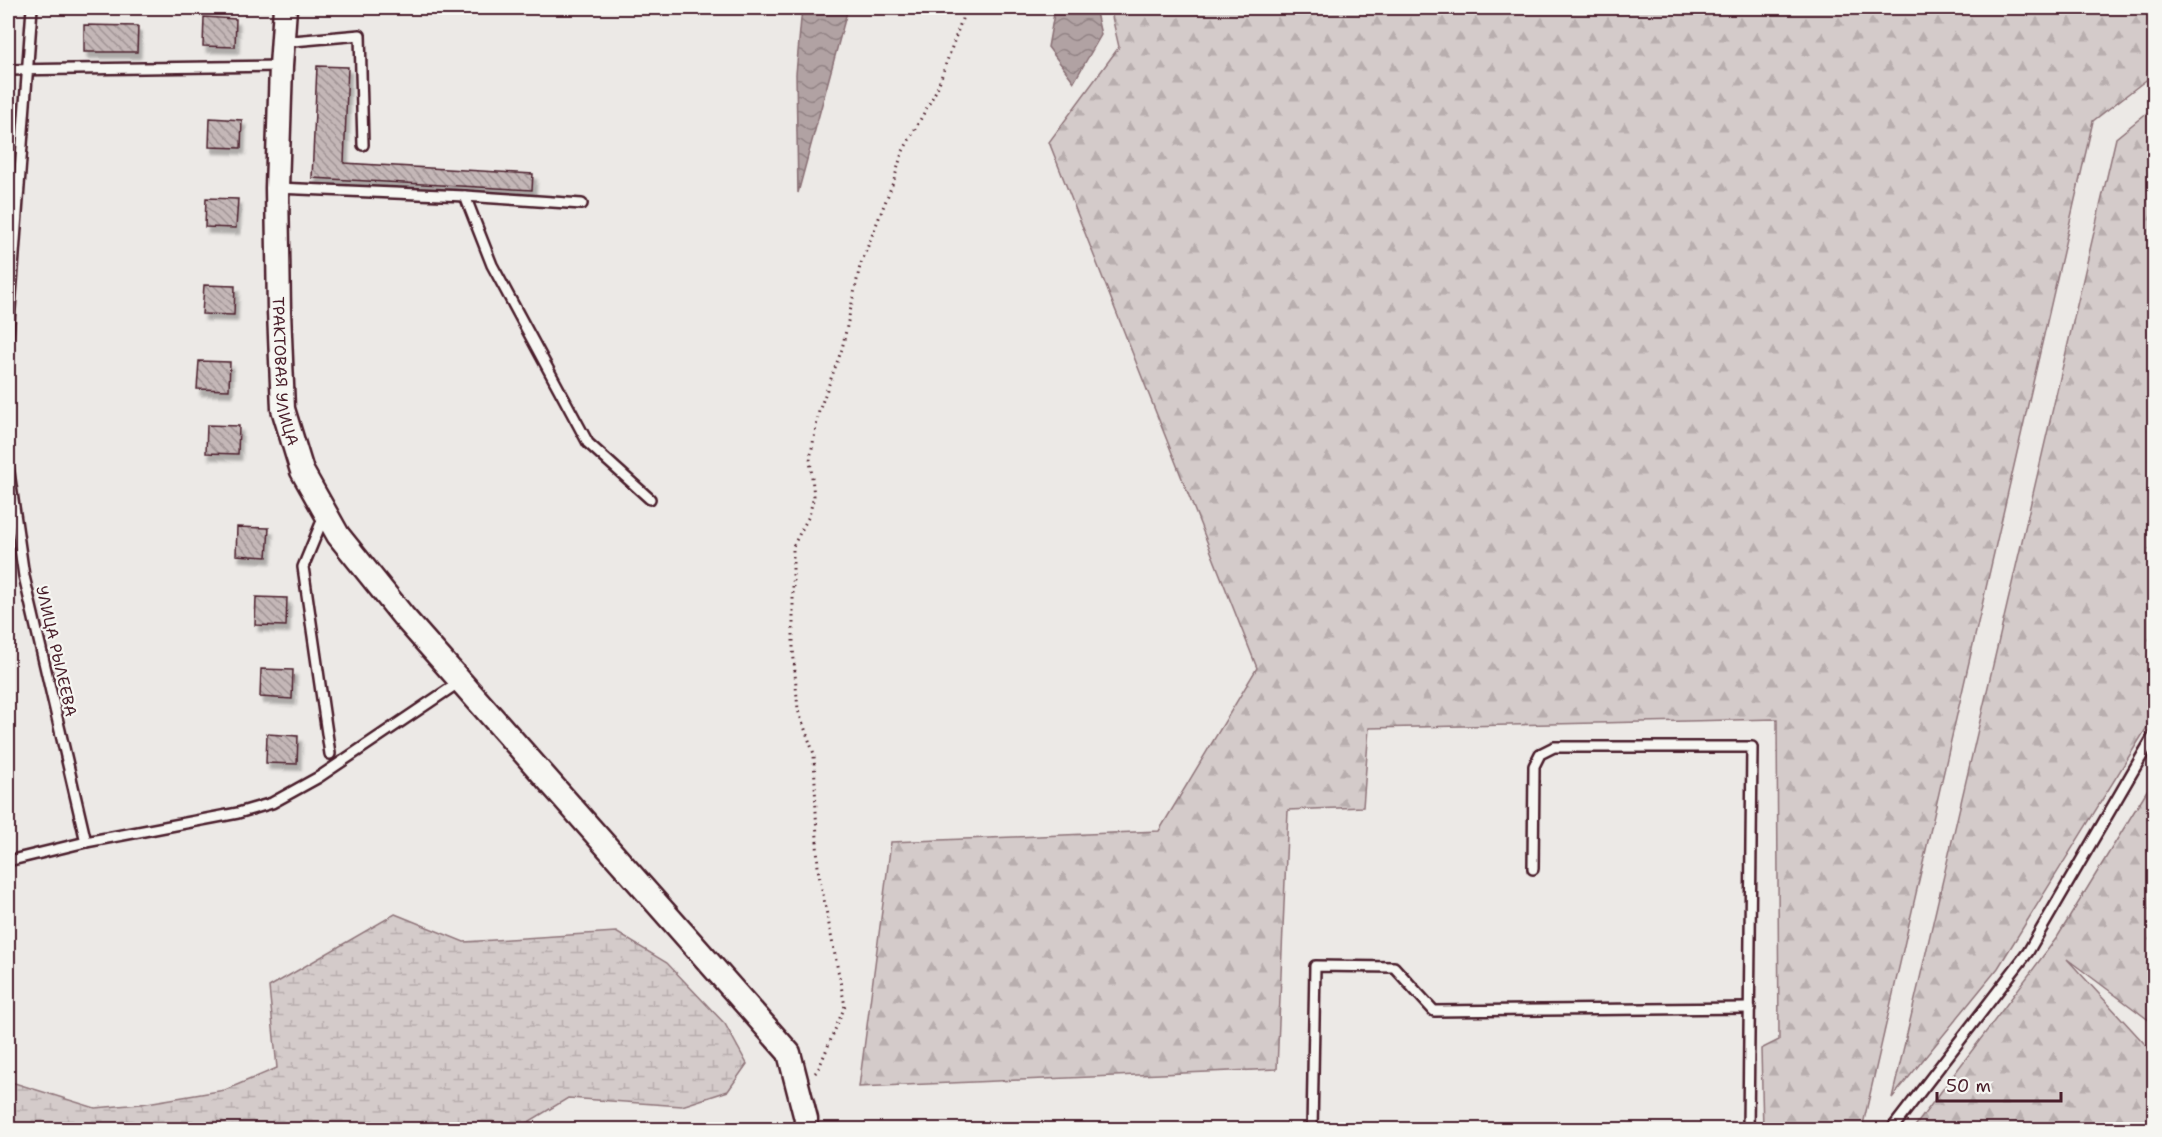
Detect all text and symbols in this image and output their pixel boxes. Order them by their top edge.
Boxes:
street label: ТРАКТОВАЯ УЛИЦА [268,296,304,448]
street label: УЛИЦА РЫЛЕЕВА [31,584,82,719]
scale bar [1937,1065,2062,1103]
text: 50 m [1946,1074,1991,1098]

